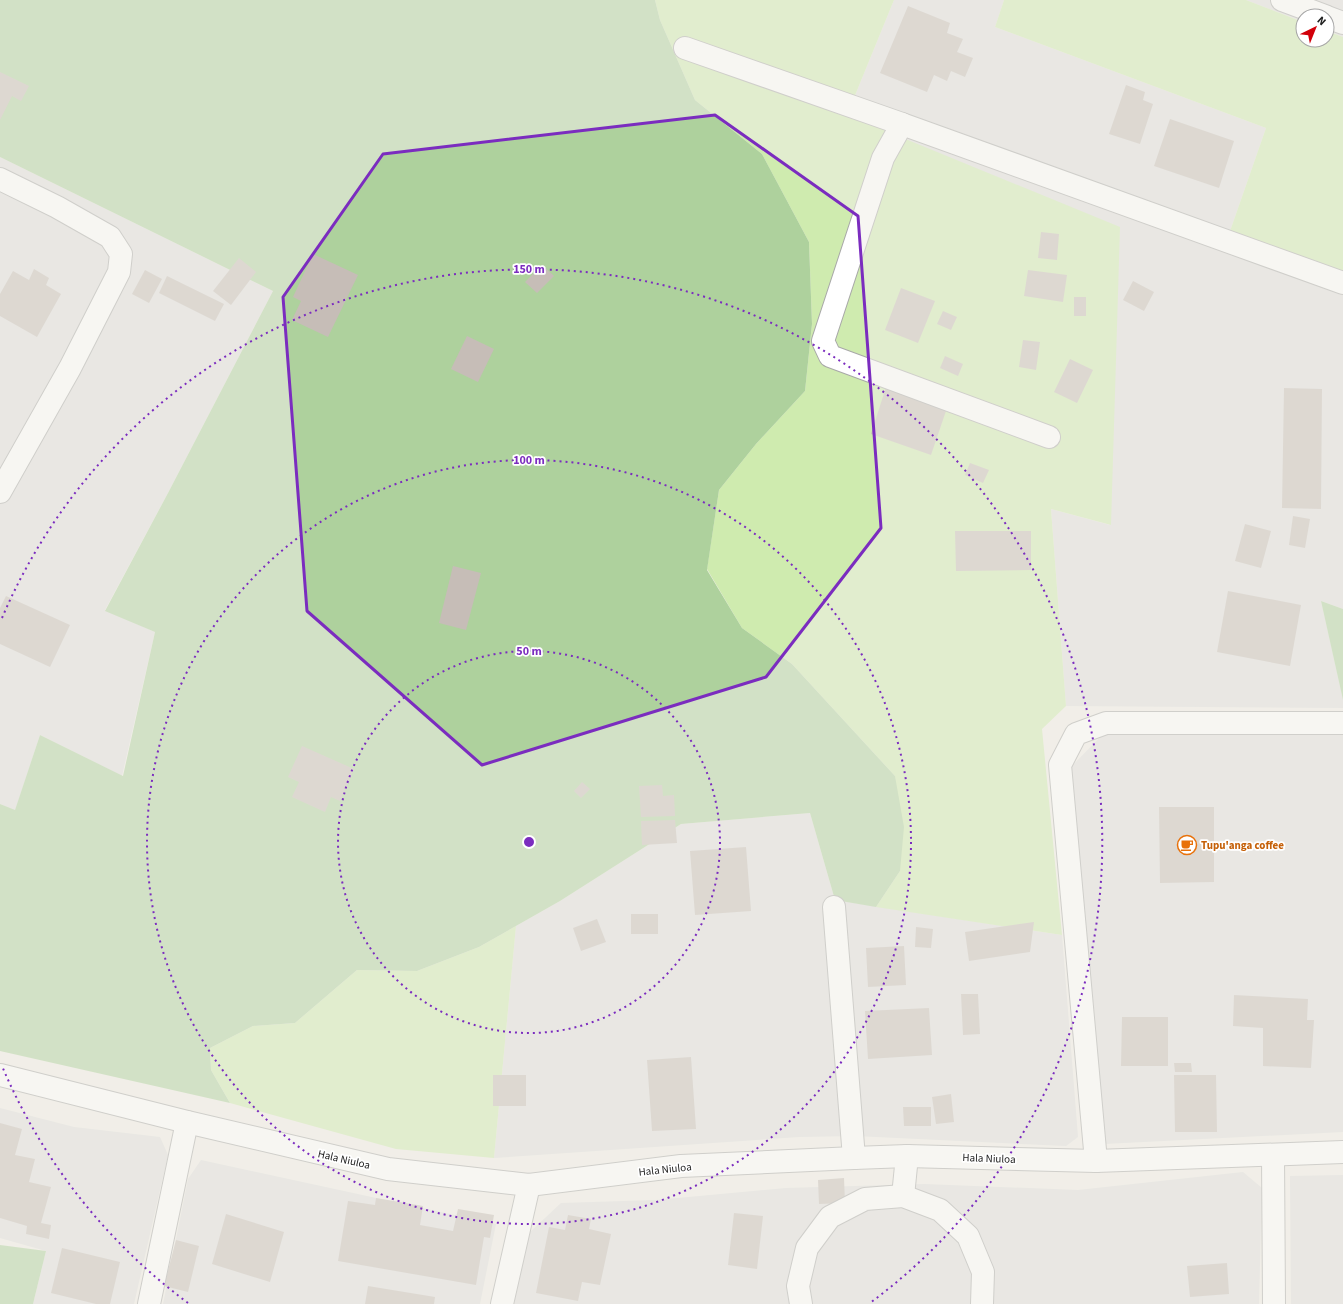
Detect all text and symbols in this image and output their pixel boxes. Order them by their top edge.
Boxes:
north arrow [1295,8,1335,48]
text: N [1314,13,1329,29]
text: 150 m [513,261,545,278]
text: 100 m [513,452,545,469]
text: 50 m [516,643,542,660]
cafe icon: Tupu'anga coffee [1176,834,1198,856]
centre of rings [522,835,536,849]
place label: Tupu'anga coffee [1201,838,1284,853]
street label: Hala Niuloa [316,1146,372,1173]
street label: Hala Niuloa [962,1150,1016,1167]
street label: Hala Niuloa [638,1159,692,1180]

